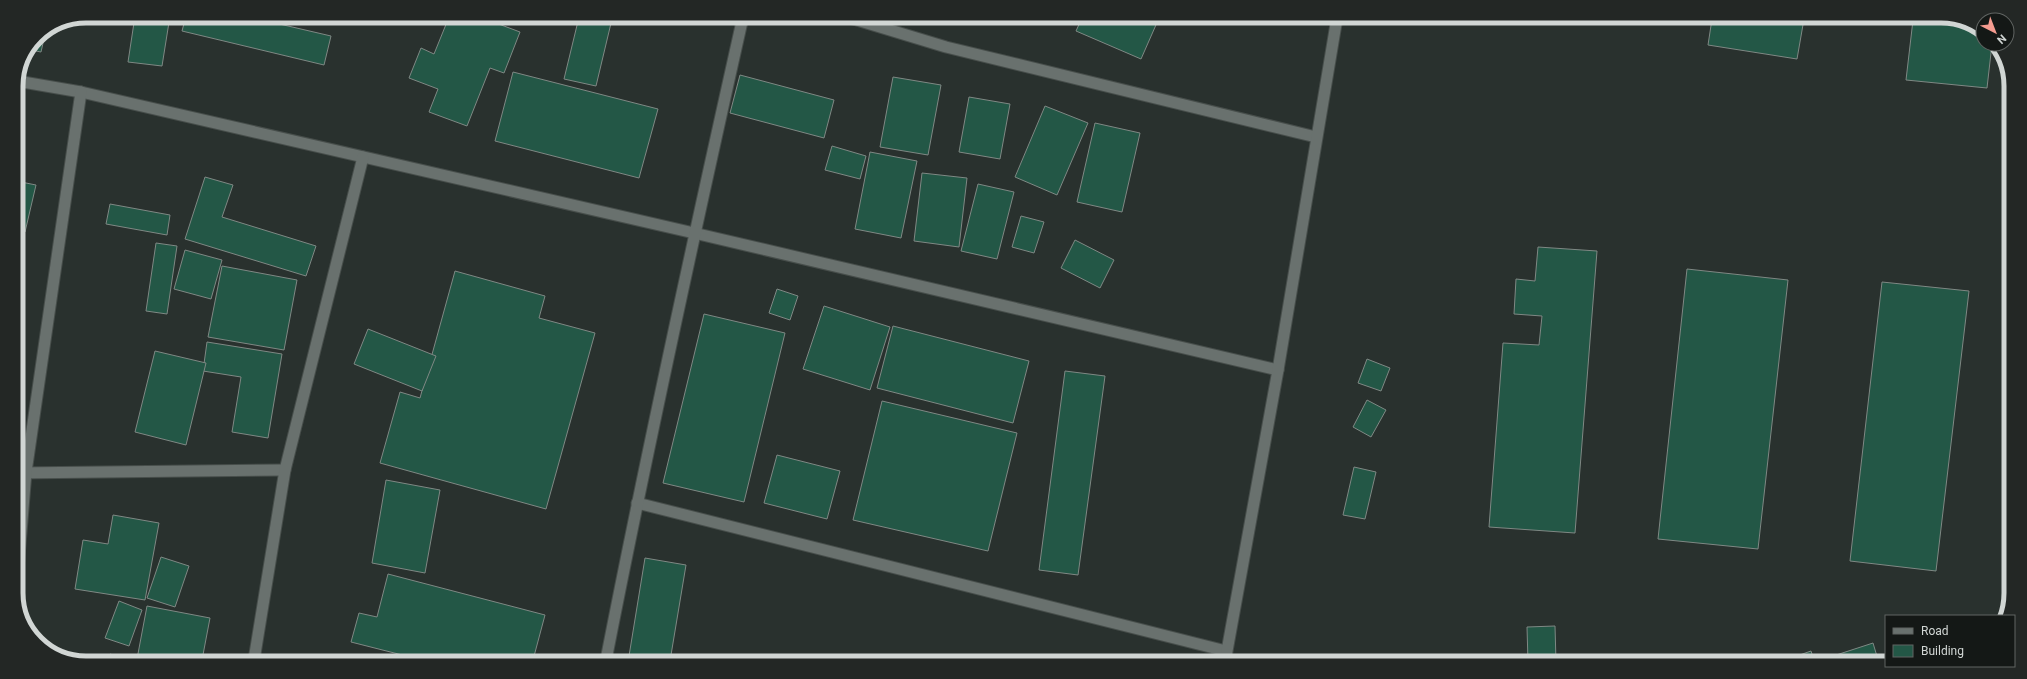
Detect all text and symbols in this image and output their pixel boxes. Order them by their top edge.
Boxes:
north arrow [1975,12,2015,52]
text: N [1994,32,2009,47]
legend [1885,615,2015,667]
text: Road [1921,624,1949,638]
text: Building [1921,644,1964,658]

